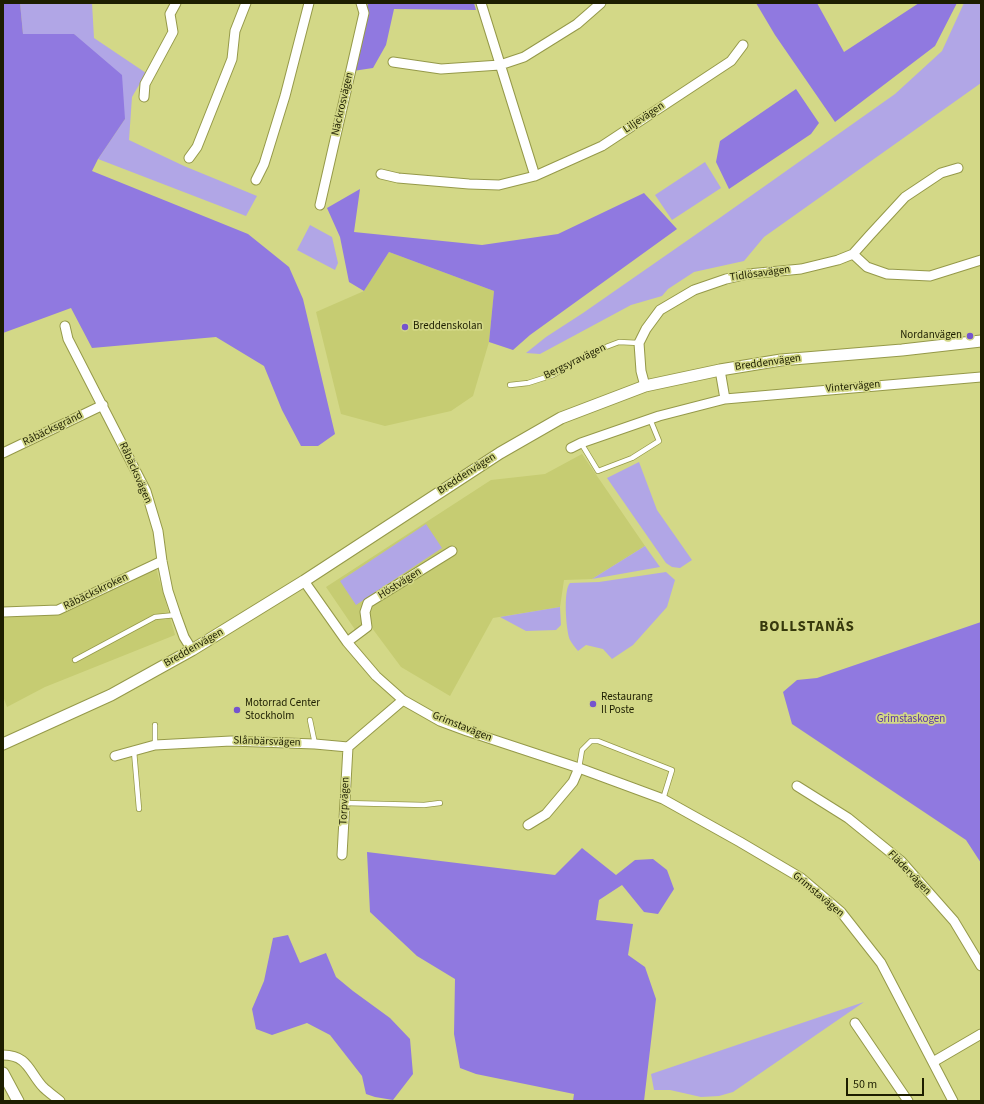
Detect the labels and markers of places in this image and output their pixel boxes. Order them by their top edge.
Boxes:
place label: Breddenskolan [413,320,482,334]
marker: Breddenskolan [400,322,410,332]
place label: Nordanvägen [900,329,962,343]
marker: Nordanvägen [965,331,975,341]
place label: Restaurang Il Poste [601,691,653,717]
place label: Motorrad Center Stockholm [245,697,320,723]
marker: Restaurang Il Poste [588,699,598,709]
marker: Motorrad Center Stockholm [232,705,242,715]

